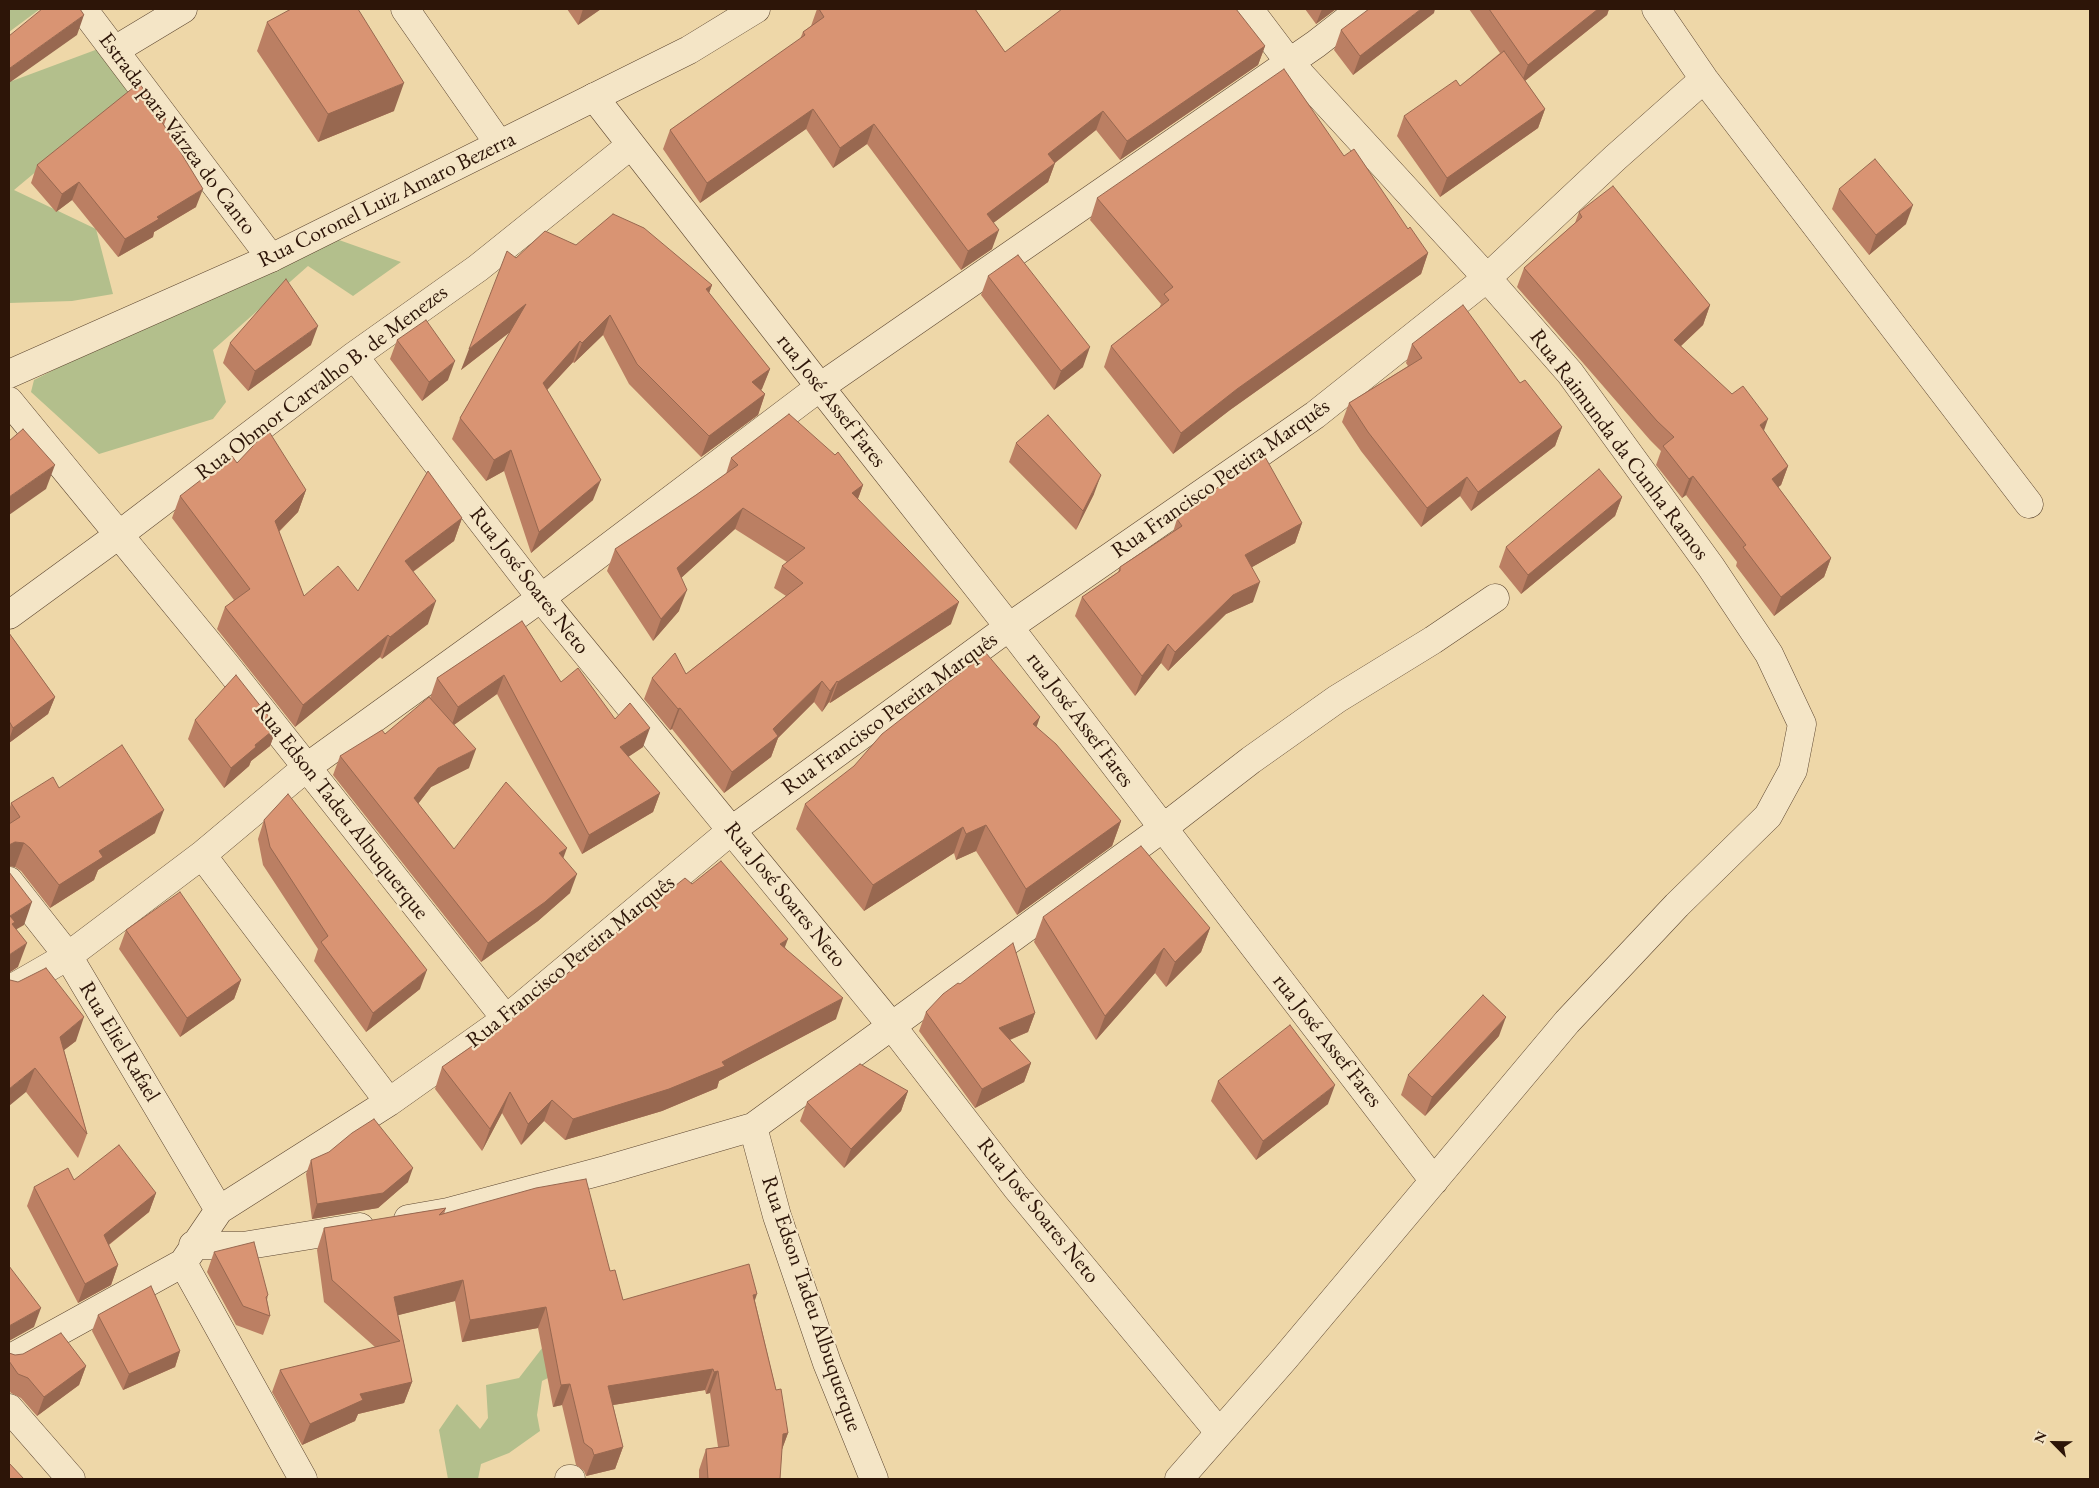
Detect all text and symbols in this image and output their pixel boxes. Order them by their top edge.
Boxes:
street label: Estrada para Várzea do Canto [92,28,262,240]
street label: Rua Coronel Luiz Amaro Bezerra [254,126,520,274]
street label: Rua Obmor Carvalho B. de Menezes [191,280,453,486]
street label: Rua Raimunda da Cunha Ramos [1524,324,1714,566]
street label: rua José Assef Fares [771,329,891,473]
street label: Rua Francisco Pereira Marquês [1107,393,1335,565]
street label: Rua José Soares Neto [463,502,595,660]
street label: Rua Francisco Pereira Marquês [777,627,1003,801]
street label: rua José Assef Fares [1021,647,1139,793]
street label: Rua Edson Tadeu Albuquerque [248,697,434,925]
street label: Rua José Soares Neto [718,817,852,973]
street label: Rua Francisco Pereira Marquês [461,870,681,1054]
street label: rua José Assef Fares [1267,969,1387,1113]
street label: Rua Eliel Rafael [73,977,165,1107]
street label: Rua José Soares Neto [971,1133,1105,1289]
street label: Rua Edson Tadeu Albuquerque [755,1173,867,1435]
north arrow [2029,1418,2079,1468]
text: N [2030,1428,2051,1446]

